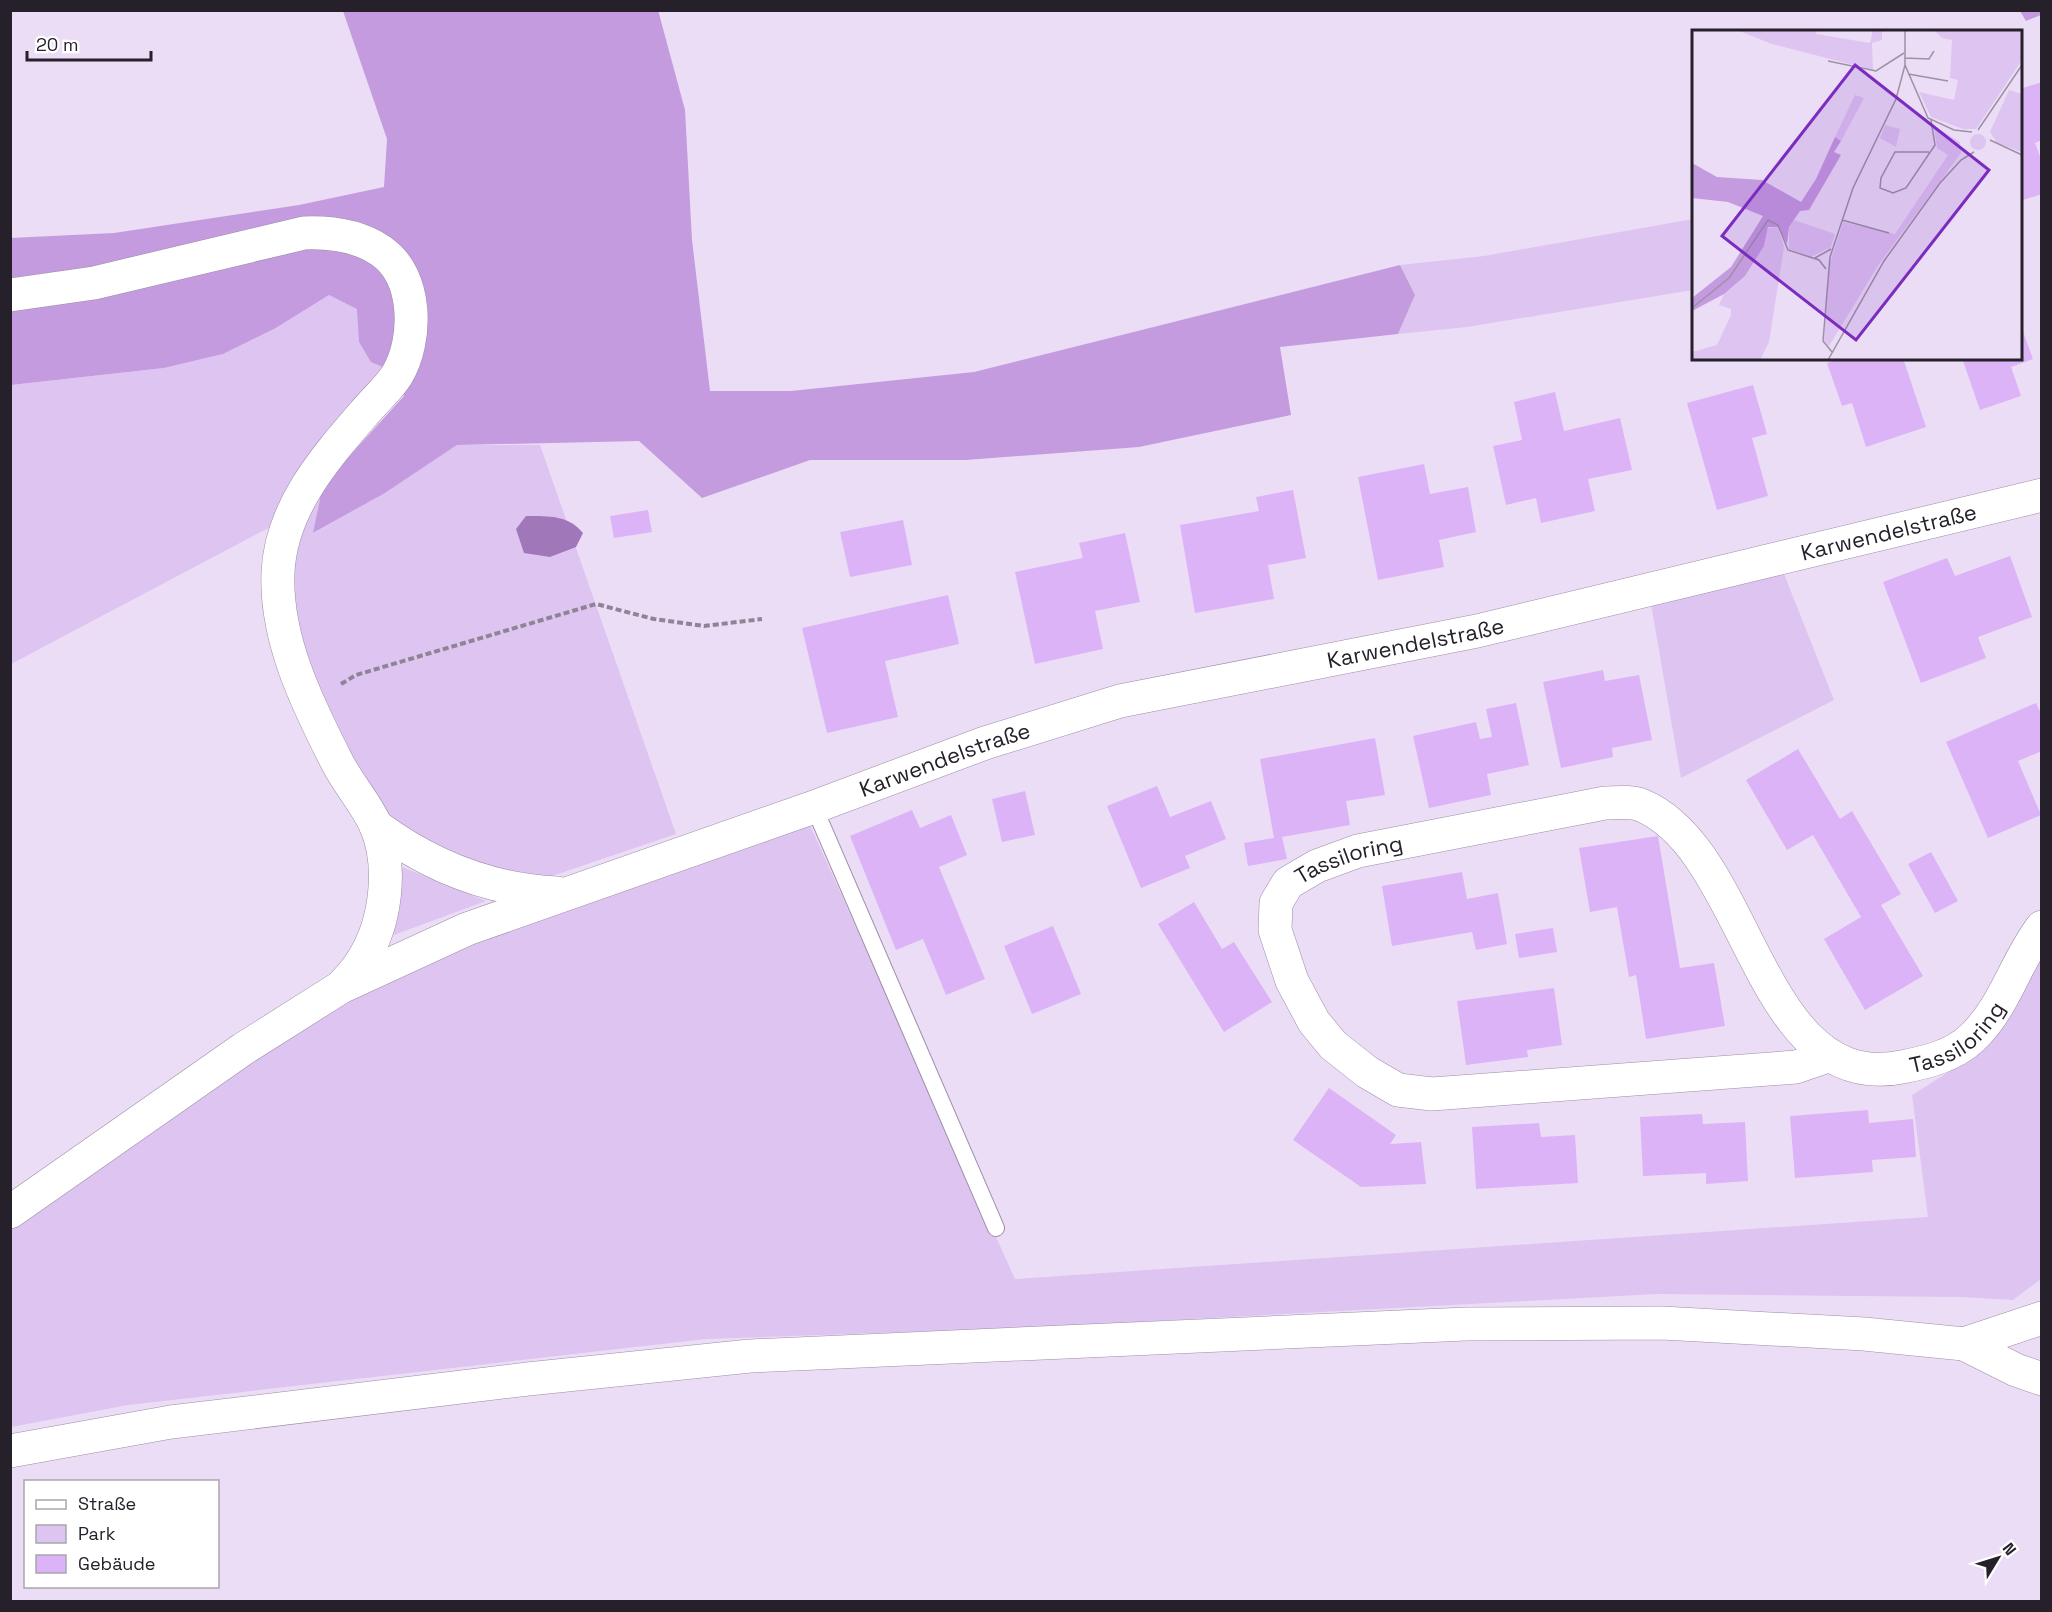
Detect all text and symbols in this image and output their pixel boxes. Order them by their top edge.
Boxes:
scale bar [27,24,152,62]
inset map [1692,30,2022,360]
text: 20 m [36,33,79,56]
street label: Karwendelstraße [1798,497,1979,567]
street label: Karwendelstraße [1325,611,1507,674]
street label: Karwendelstraße [855,716,1034,803]
street label: Tassiloring [1290,829,1405,890]
street label: Tassiloring [1907,996,2011,1079]
legend [24,1480,219,1588]
text: Straße [78,1492,136,1515]
text: Park [78,1522,116,1545]
north arrow [1968,1528,2028,1588]
text: N [1998,1538,2021,1560]
text: Gebäude [78,1552,156,1575]

